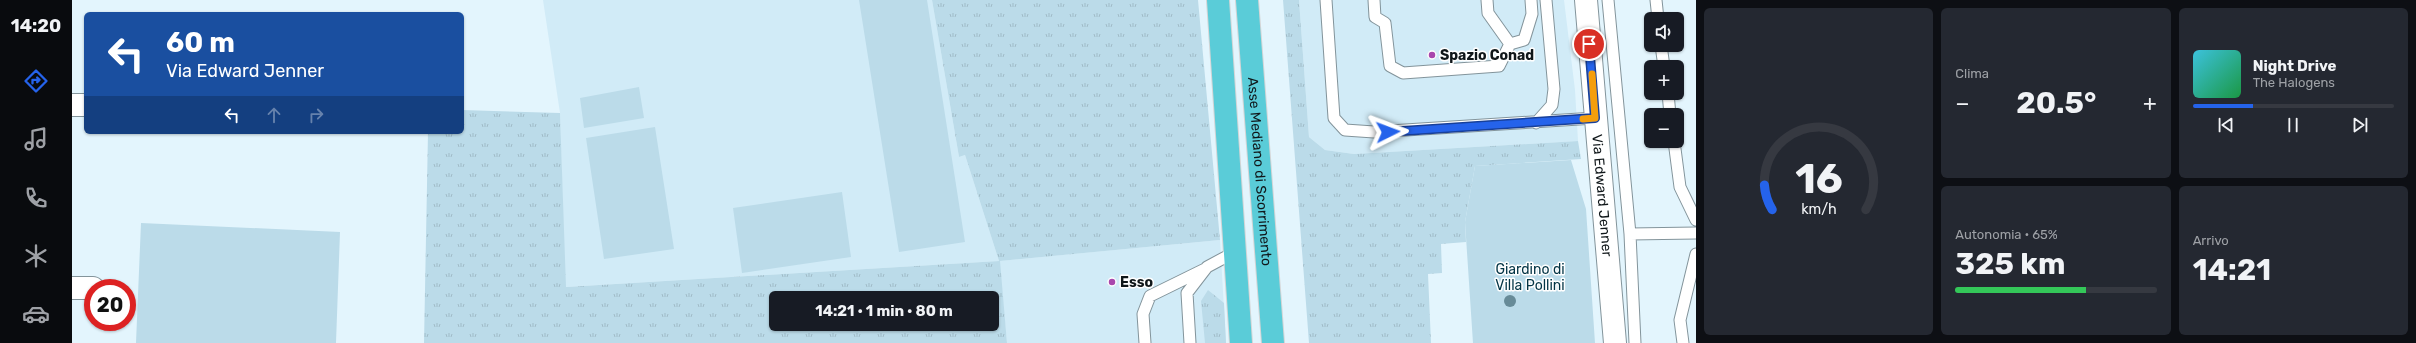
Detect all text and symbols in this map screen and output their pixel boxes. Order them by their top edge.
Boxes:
map controls [1644,12,1684,148]
button: sound [1644,12,1684,52]
text: 14:20 [11,15,61,37]
text: 60 m [166,26,235,59]
pin [1572,27,1606,61]
icon: left [100,28,152,80]
icon: arrive [1578,33,1600,55]
place label: Spazio Conad [1440,47,1534,64]
marker: Spazio Conad [1427,50,1437,60]
text: Night Drive [2253,57,2337,75]
text: Via Edward Jenner [166,60,324,82]
button: + [1644,60,1684,100]
text: Clima [1955,66,1989,81]
icon: directions [22,67,50,95]
text: The Halogens [2253,75,2335,90]
street label: Asse Mediano di Scorrimento [1244,76,1276,267]
text: 20.5° [2016,85,2096,121]
text: − [1955,90,1970,117]
text: + [2143,90,2157,117]
icon: left [221,104,243,126]
icon: ahead [263,104,285,126]
icon: right [305,104,327,126]
button: − [1644,108,1684,148]
position arrow [1367,111,1409,153]
icon: previous [2215,114,2237,136]
icon: pause [2282,114,2304,136]
icon: next [2349,114,2371,136]
icon: music [22,125,50,153]
street label: Via Edward Jenner [1589,133,1616,258]
text: 16 [1795,153,1843,202]
icon: phone [22,184,50,212]
text: km/h [1801,200,1836,217]
text: Autonomia · 65% [1955,227,2058,242]
text: Arrivo [2193,233,2229,248]
icon: climate [22,242,50,270]
text: 325 km [1955,246,2065,282]
text: 14:21 [2193,252,2271,288]
park label: Giardino di Villa Pollini [1495,261,1565,294]
place label: Esso [1120,274,1153,291]
marker: Esso [1107,277,1117,287]
speed limit sign: 20 [84,279,136,331]
icon: car [22,300,50,328]
text: 14:21 · 1 min · 80 m [815,302,953,320]

